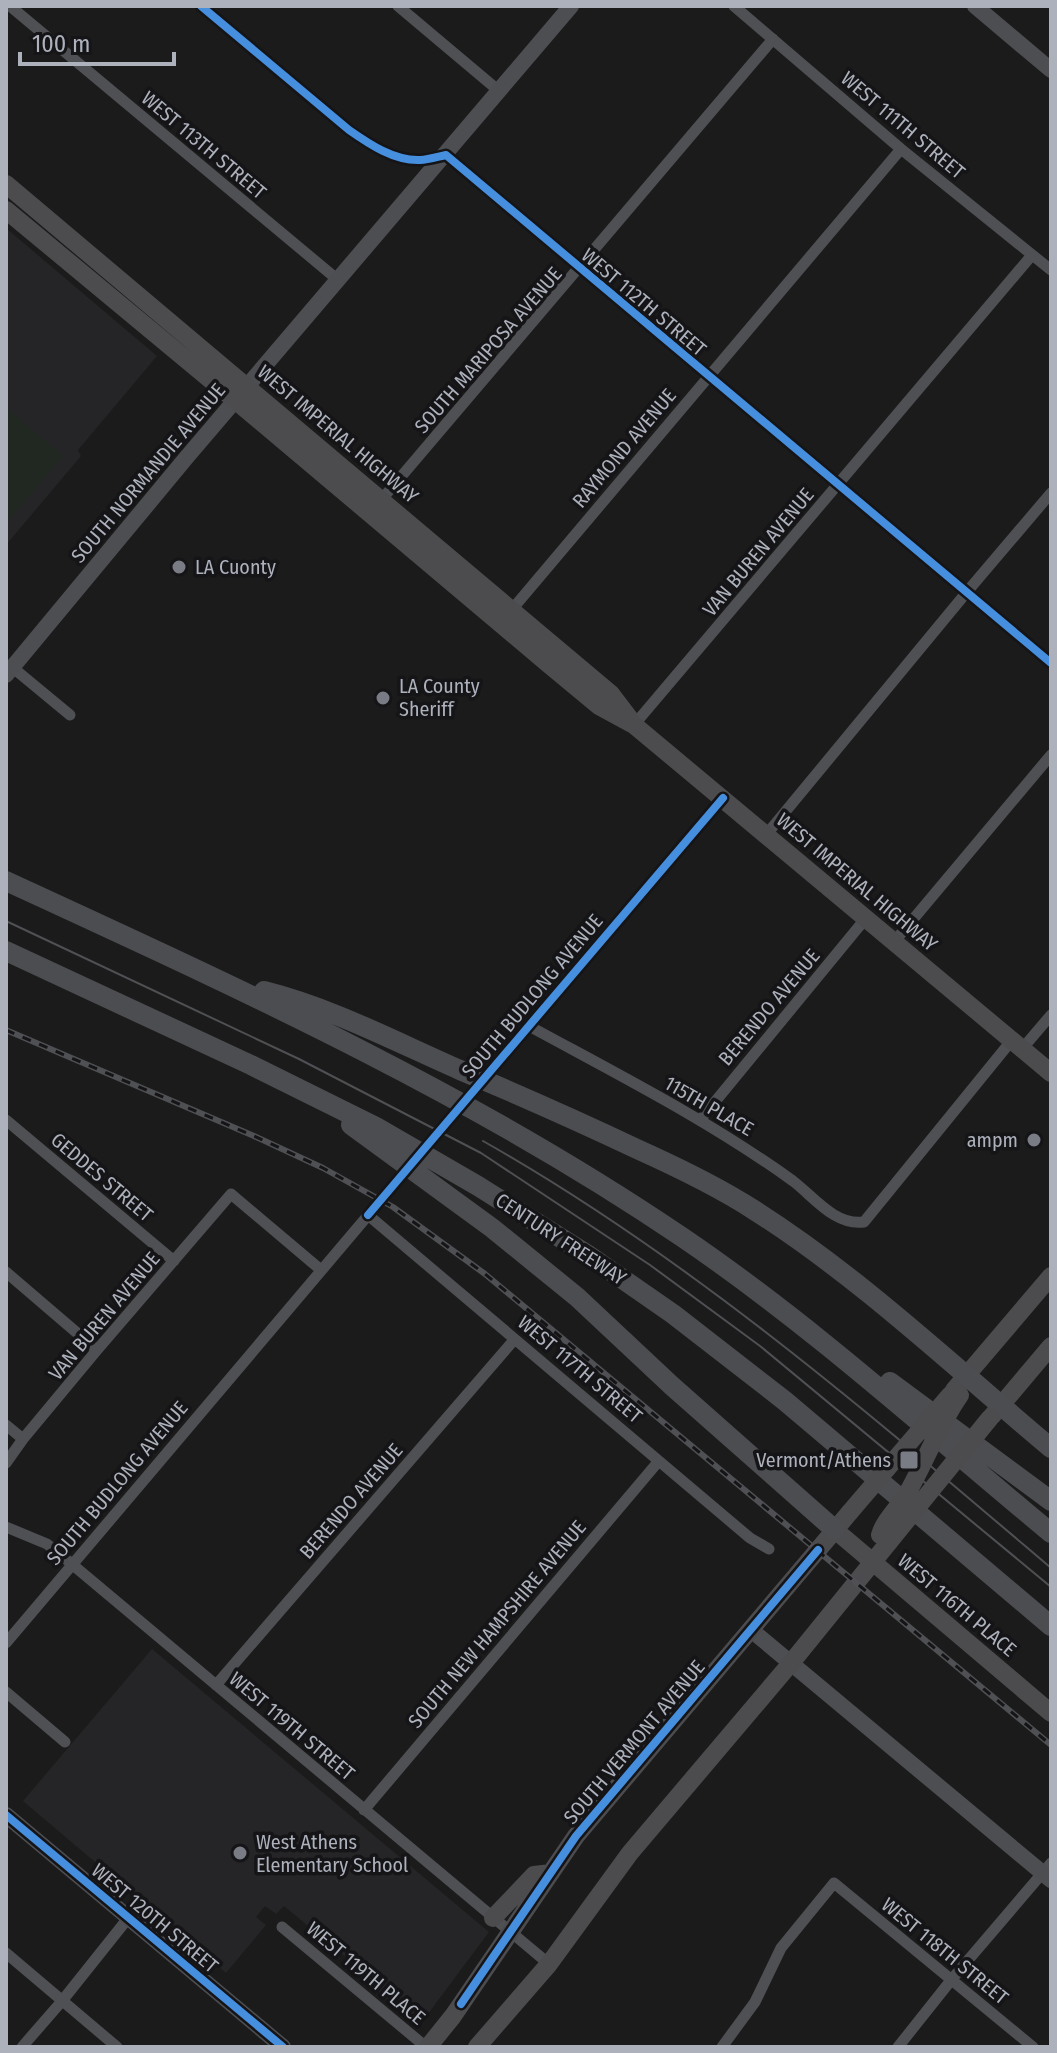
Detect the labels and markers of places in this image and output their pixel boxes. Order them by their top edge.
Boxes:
place label: LA Cuonty [195,555,276,579]
marker: LA Cuonty [170,558,188,576]
place label: LA County Sheriff [399,674,480,721]
marker: LA County Sheriff [374,689,392,707]
place label: ampm [967,1128,1018,1152]
marker: ampm [1025,1131,1043,1149]
place label: Vermont/Athens [756,1448,891,1472]
marker: Vermont/Athens [898,1449,920,1471]
place label: West Athens Elementary School [256,1830,408,1877]
marker: West Athens Elementary School [231,1844,249,1862]

